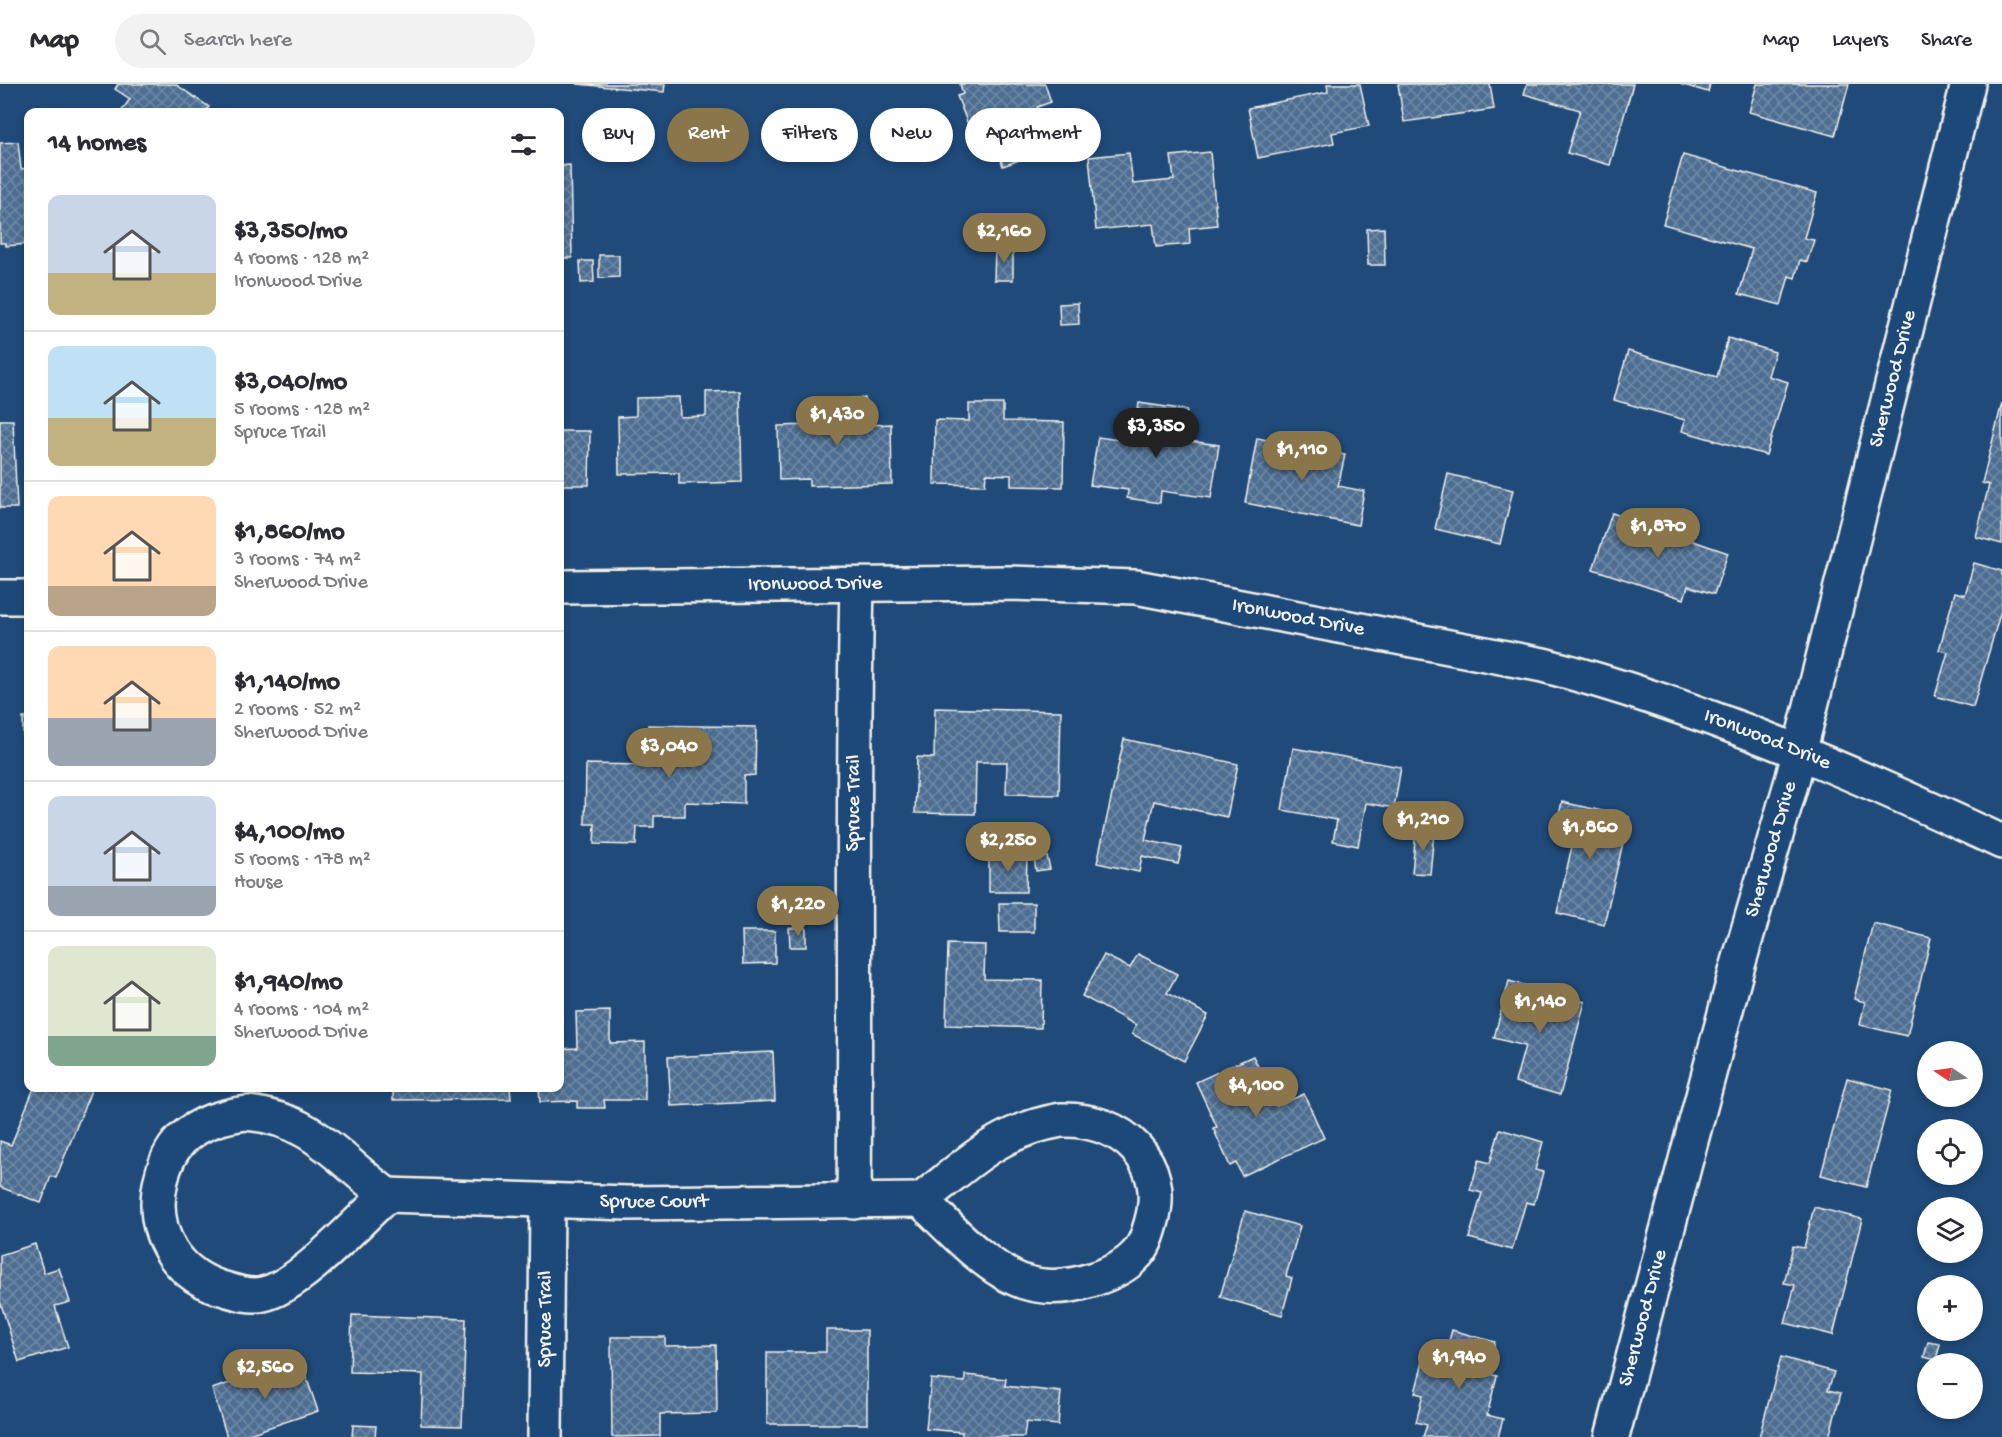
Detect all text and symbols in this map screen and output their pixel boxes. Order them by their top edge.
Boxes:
search box [115,14,535,68]
text: Map [30,25,79,58]
icon: search [136,25,169,58]
text: Search here [184,28,292,54]
text: Map [1763,29,1799,54]
text: Layers [1832,29,1888,54]
text: Share [1921,29,1972,54]
chip: Buy [582,108,655,162]
chip: Rent [667,108,749,162]
chip: Filters [761,108,858,162]
chip: New [870,108,953,162]
chip: Apartment [965,108,1101,162]
icon: filters [507,128,540,161]
text: 14 homes [48,129,146,160]
pin: $2,160 [955,213,1053,264]
text: $3,350/mo [234,217,347,248]
icon: home [96,219,168,291]
text: $2,160 [977,221,1031,244]
text: 4 rooms · 128 m² [234,248,369,271]
text: Ironwood Drive [234,271,362,294]
street label: Sherwood Drive [1864,307,1923,450]
text: $3,040/mo [234,368,347,399]
icon: home [96,370,168,442]
pin: $1,430 [788,396,886,447]
text: 5 rooms · 128 m² [234,399,370,422]
text: $1,430 [810,404,864,427]
pin: $3,350 [1107,408,1205,459]
text: $3,350 [1127,416,1185,439]
text: Spruce Trail [234,422,326,445]
pin: $1,110 [1253,431,1351,482]
text: $1,110 [1277,439,1327,462]
pin: $1,870 [1609,508,1707,559]
text: $1,870 [1630,516,1686,539]
text: $1,860/mo [234,518,345,549]
icon: home [96,520,168,592]
text: 3 rooms · 74 m² [234,549,361,572]
text: Sherwood Drive [234,572,368,595]
street label: Ironwood Drive [748,572,884,598]
street label: Ironwood Drive [1230,593,1368,643]
text: $1,140/mo [234,668,340,699]
icon: home [96,670,168,742]
text: 2 rooms · 52 m² [234,699,361,722]
street label: Ironwood Drive [1700,704,1836,777]
text: Sherwood Drive [234,722,368,745]
pin: $3,040 [620,728,718,779]
text: $3,040 [640,736,698,759]
street label: Spruce Trail [842,755,867,851]
street label: Sherwood Drive [1740,777,1804,920]
pin: $1,210 [1374,801,1472,852]
text: $1,210 [1397,809,1449,832]
pin: $1,860 [1541,809,1639,860]
text: $1,860 [1562,817,1618,840]
text: $4,100/mo [234,818,344,849]
icon: home [96,820,168,892]
pin: $2,250 [959,822,1057,873]
text: $2,250 [980,830,1036,853]
text: 5 rooms · 178 m² [234,849,371,872]
text: House [234,872,283,895]
pin: $1,220 [749,886,847,937]
text: $1,220 [771,894,825,917]
text: $1,940/mo [234,968,343,999]
icon: home [96,970,168,1042]
pin: $1,140 [1491,983,1589,1034]
text: $1,140 [1514,991,1566,1014]
text: 4 rooms · 104 m² [234,999,369,1022]
text: Sherwood Drive [234,1022,368,1045]
north arrow [1917,1041,1983,1107]
map controls [1917,1041,1983,1419]
pin: $4,100 [1207,1067,1305,1118]
text: $4,100 [1228,1075,1284,1098]
button: locate [1917,1119,1983,1185]
street label: Spruce Court [599,1190,711,1216]
button: layers [1917,1197,1983,1263]
street label: Sherwood Drive [1614,1246,1674,1389]
street label: Spruce Trail [533,1271,559,1367]
button: + [1917,1275,1983,1341]
pin: $1,940 [1410,1339,1508,1390]
text: $1,940 [1432,1347,1486,1370]
pin: $2,560 [216,1349,314,1400]
button: − [1917,1353,1983,1419]
text: $2,560 [236,1357,294,1380]

